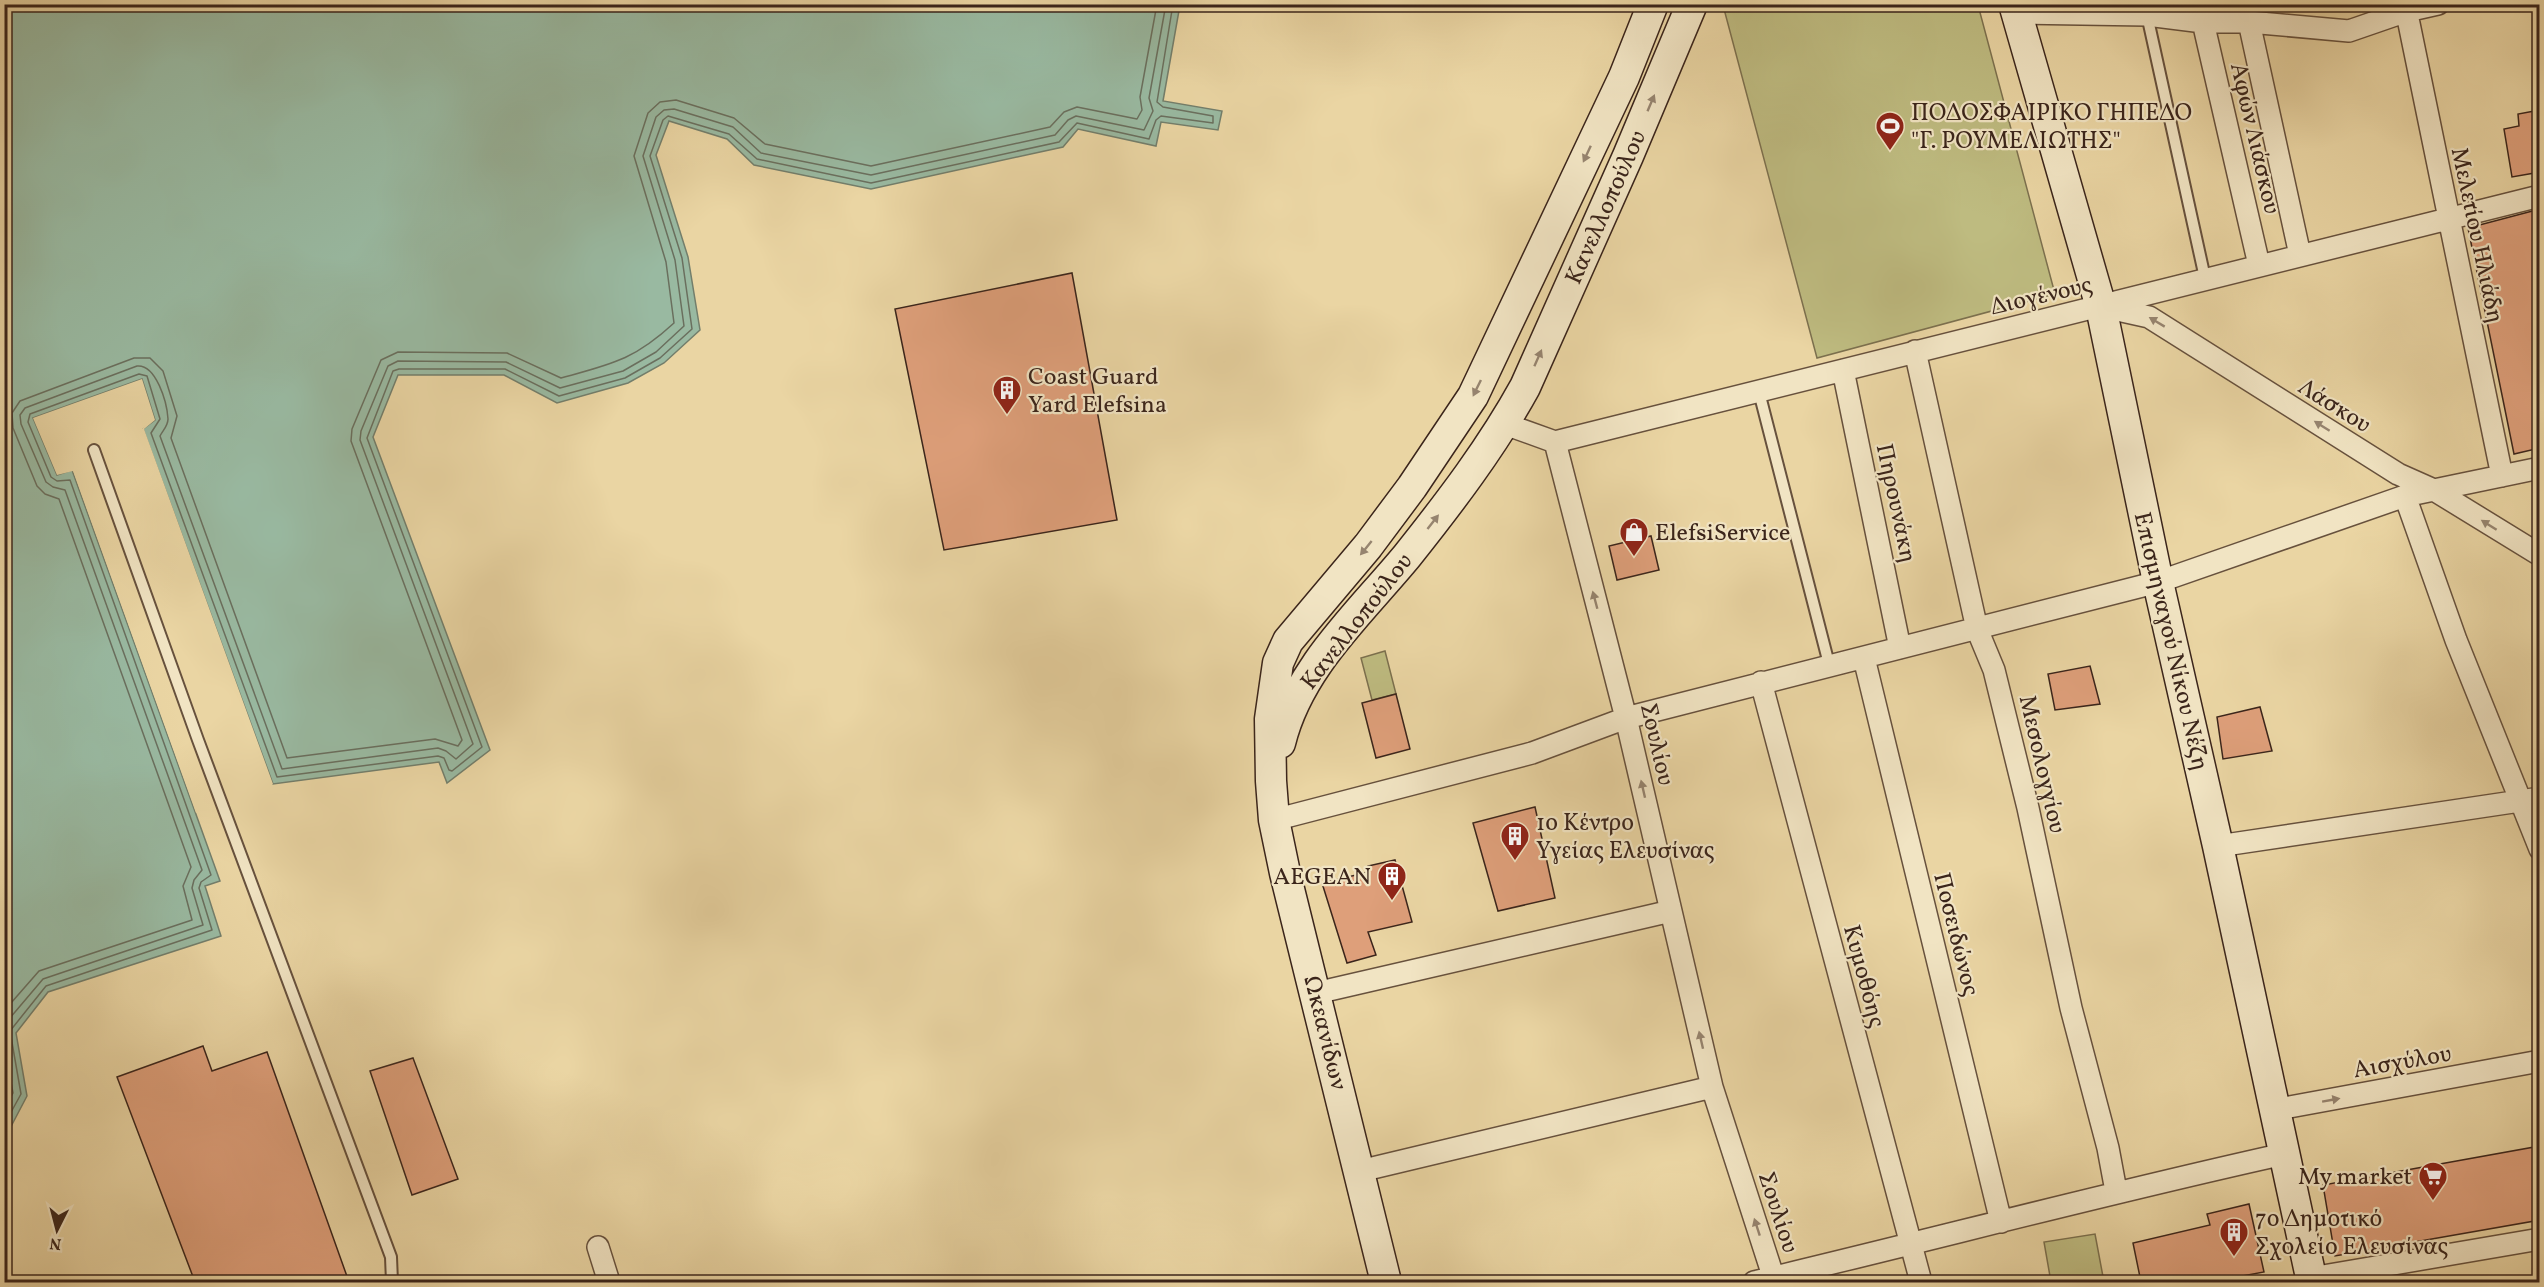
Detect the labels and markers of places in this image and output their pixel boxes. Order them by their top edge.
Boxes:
place label: ΠΟΔΟΣΦΑΙΡΙΚΟ ΓΗΠΕΔΟ "Γ. ΡΟΥΜΕΛΙΩΤΗΣ" [1911,97,2192,159]
sports icon: ΠΟΔΟΣΦΑΙΡΙΚΟ ΓΗΠΕΔΟ "Γ. ΡΟΥΜΕΛΙΩΤΗΣ" [1874,110,1906,152]
place label: Coast Guard Yard Elefsina [1028,361,1167,423]
building icon: Coast Guard Yard Elefsina [991,374,1023,416]
shop icon: ElefsiService [1618,516,1650,558]
place label: ElefsiService [1655,517,1790,551]
place label: 1ο Κέντρο Υγείας Ελευσίνας [1536,807,1715,869]
building icon: 1ο Κέντρο Υγείας Ελευσίνας [1499,820,1531,862]
building icon: AEGEAN [1376,860,1408,902]
place label: AEGEAN [1273,861,1371,895]
supermarket icon: My market [2417,1160,2449,1202]
place label: My market [2298,1161,2412,1195]
place label: 7ο Δημοτικό Σχολείο Ελευσίνας [2255,1203,2448,1265]
building icon: 7ο Δημοτικό Σχολείο Ελευσίνας [2218,1216,2250,1258]

